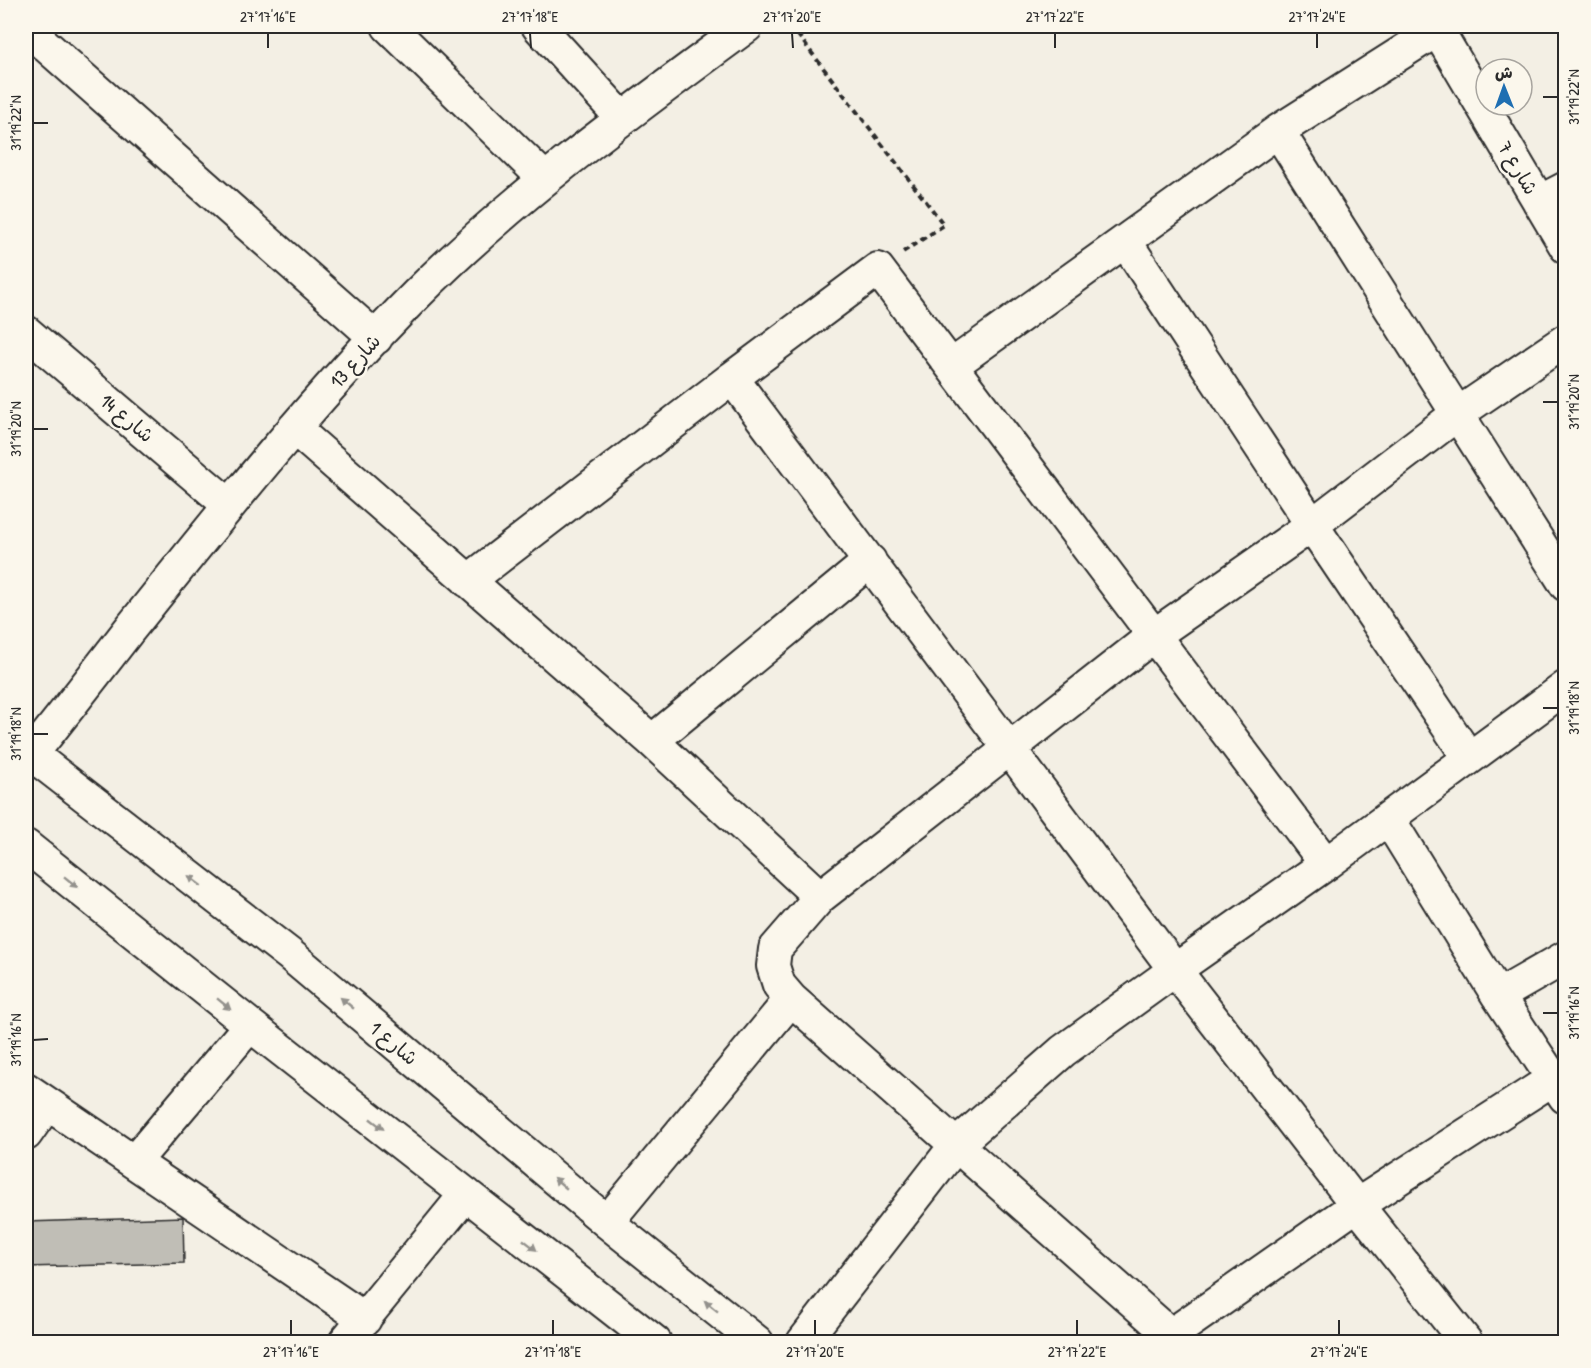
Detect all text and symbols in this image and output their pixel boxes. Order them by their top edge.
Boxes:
text: 27°17'16"E [240,6,296,27]
text: 27°17'18"E [502,6,559,27]
text: 27°17'20"E [763,6,821,27]
text: 27°17'22"E [1026,6,1085,27]
text: 27°17'24"E [1288,6,1346,27]
north arrow [1474,57,1534,117]
text: ش [1495,61,1513,83]
text: 31°19'22"N [1563,69,1584,125]
text: 31°19'22"N [5,95,26,151]
street label: شارع 7 [1491,136,1545,200]
street label: شارع 13 [323,328,387,394]
text: 31°19'20"N [1563,374,1584,430]
street label: شارع 14 [94,387,160,449]
text: 31°19'20"N [5,401,26,457]
text: 31°19'18"N [1563,681,1584,735]
text: 31°19'18"N [5,707,26,761]
one-way arrow [63,876,79,889]
one-way arrow [187,876,202,888]
text: 31°19'16"N [1563,986,1584,1040]
one-way arrow [216,997,231,1010]
one-way arrow [340,997,355,1010]
text: 31°19'16"N [5,1013,26,1067]
street label: شارع 1 [364,1015,424,1071]
one-way arrow [369,1118,385,1131]
one-way arrow [553,1177,568,1190]
one-way arrow [523,1238,538,1250]
one-way arrow [703,1299,719,1312]
text: 27°17'16"E [263,1341,319,1362]
text: 27°17'18"E [525,1341,582,1362]
text: 27°17'20"E [786,1341,844,1362]
text: 27°17'22"E [1048,1341,1107,1362]
text: 27°17'24"E [1310,1341,1368,1362]

